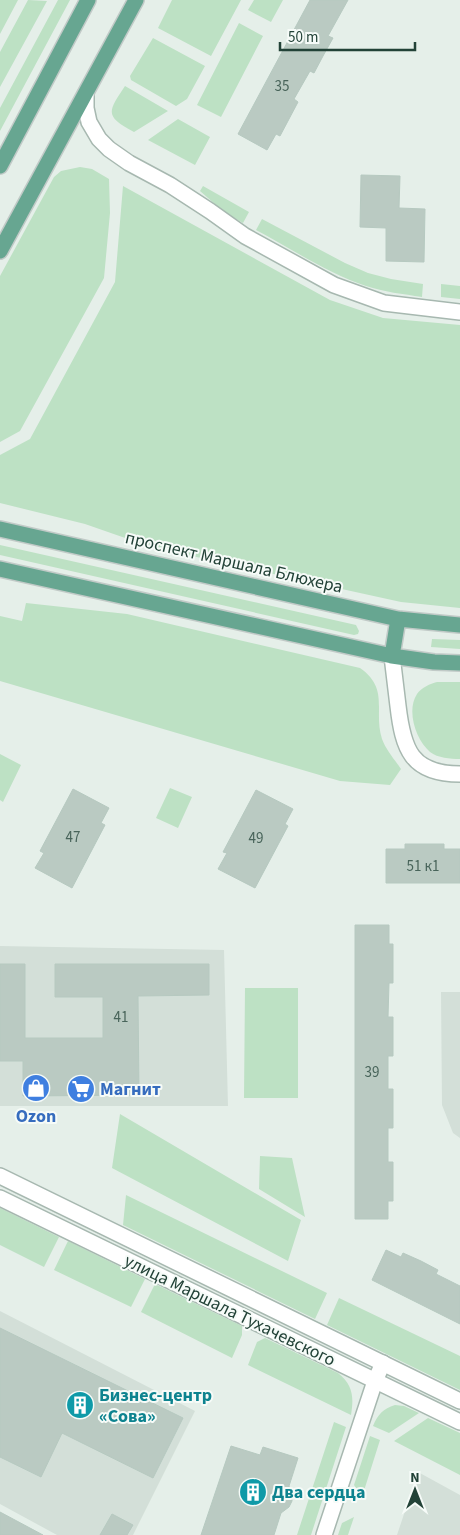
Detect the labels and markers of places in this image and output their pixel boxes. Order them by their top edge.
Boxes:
shop icon: Ozon [21,1073,51,1103]
supermarket icon: Магнит [66,1074,96,1104]
place label: Магнит [100,1077,161,1102]
place label: Ozon [16,1104,56,1129]
place label: Бизнес-центр «Сова» [99,1383,212,1429]
building icon: Бизнес-центр «Сова» [65,1390,95,1420]
building icon: Два сердца [238,1477,268,1507]
place label: Два сердца [272,1480,365,1505]

